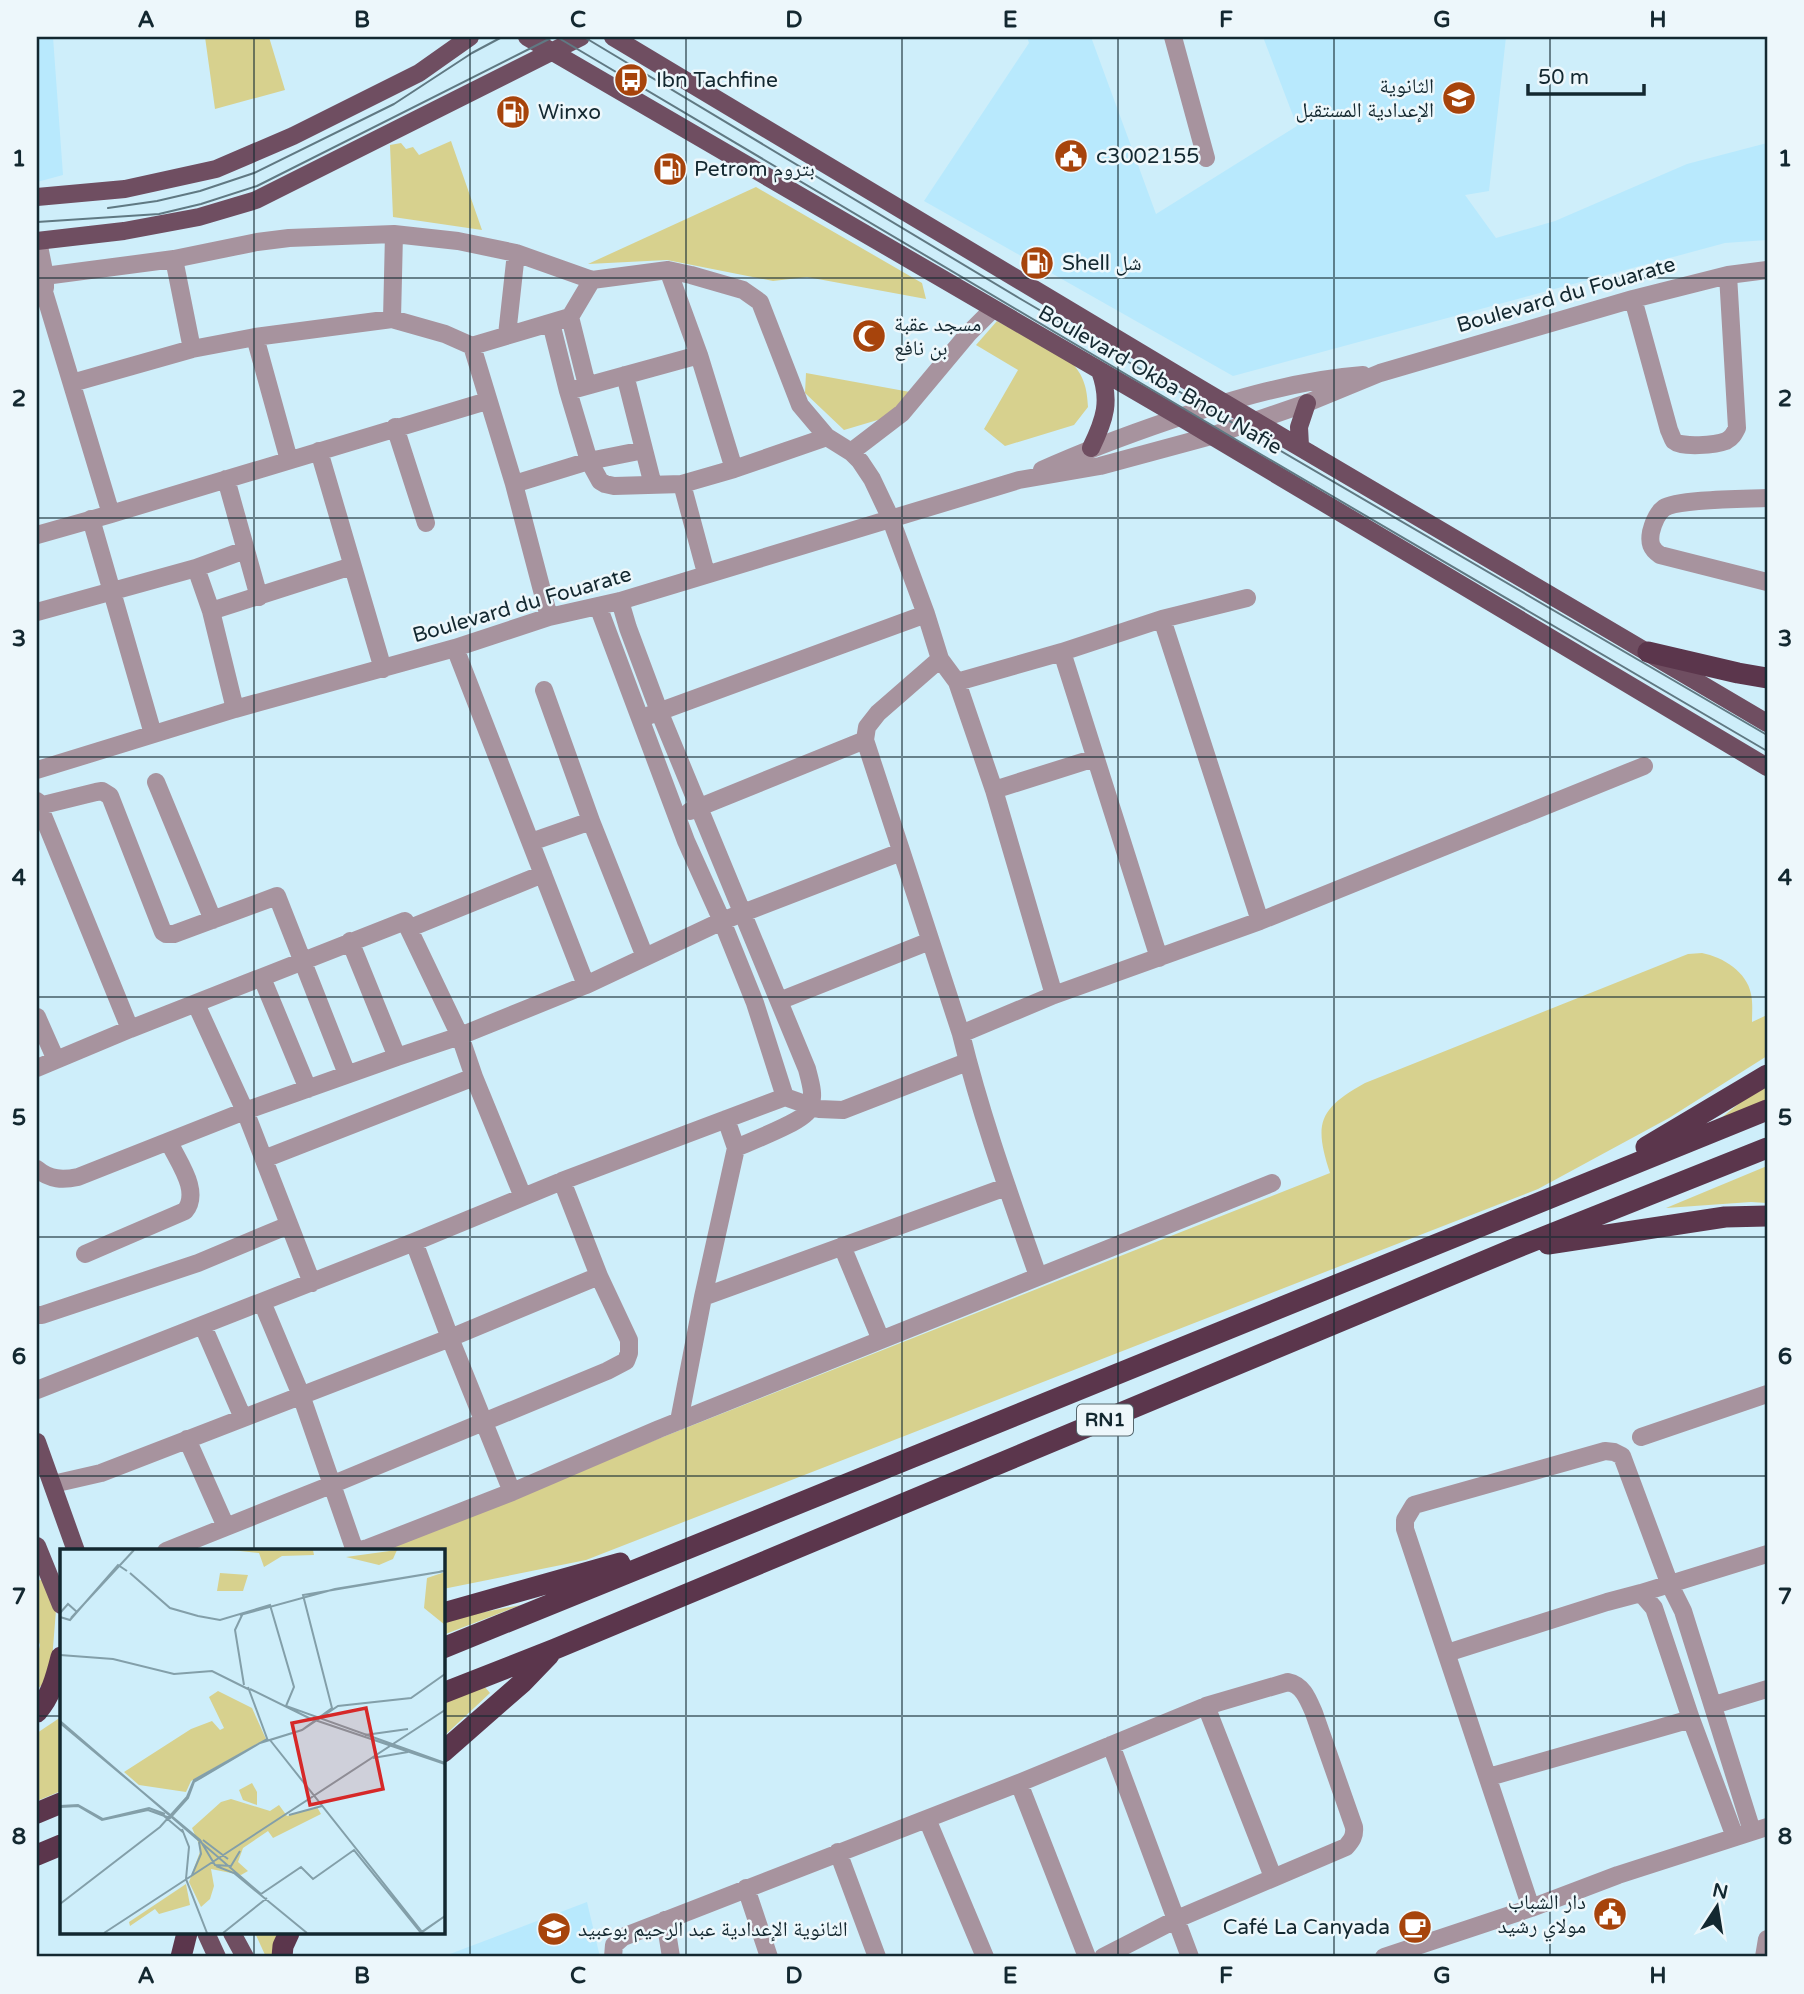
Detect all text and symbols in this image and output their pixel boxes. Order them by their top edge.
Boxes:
text: A [137,6,155,34]
text: B [354,6,370,34]
text: C [570,6,586,34]
text: D [785,6,803,34]
text: E [1003,6,1017,34]
text: F [1219,6,1233,34]
text: G [1433,6,1451,34]
text: H [1649,6,1667,34]
scale bar [1528,52,1643,96]
bus stop icon: Ibn Tachfine [612,61,650,99]
text: 50 m [1538,65,1589,90]
place label: Ibn Tachfine [656,68,778,93]
place label: الثانوية الإعدادية المستقبل [1295,74,1434,123]
school or university icon: الثانوية الإعدادية المستقبل [1440,79,1478,117]
fuel station icon: Winxo [494,93,532,131]
place label: Winxo [538,100,601,125]
public building icon: c3002155 [1052,137,1090,175]
place label: c3002155 [1096,144,1200,169]
text: 1 [12,145,26,173]
text: 1 [1778,145,1792,173]
fuel station icon: Petrom بتروم [651,150,689,188]
place label: Petrom بتروم [694,157,815,183]
fuel station icon: Shell شل [1018,244,1056,282]
place label: Shell شل [1062,251,1142,276]
street label: Boulevard du Fouarate [1454,252,1678,338]
street label: Boulevard Okba Bnou Nafie [1034,300,1286,460]
place label: مسجد عقبة بن نافع [894,312,981,361]
mosque icon: مسجد عقبة بن نافع [850,317,888,355]
text: 2 [12,385,26,413]
text: 2 [1778,385,1792,413]
street label: Boulevard du Fouarate [410,562,634,648]
text: 3 [12,625,26,653]
text: 3 [1778,625,1792,653]
text: 4 [12,864,27,892]
text: 4 [1778,864,1793,892]
text: 5 [12,1104,26,1132]
text: 5 [1778,1104,1792,1132]
text: 6 [12,1343,26,1371]
text: 6 [1778,1343,1792,1371]
road number: RN1 [1077,1404,1133,1436]
inset map [60,1549,444,1934]
text: 7 [12,1583,26,1611]
text: 7 [1778,1583,1792,1611]
text: 8 [12,1823,26,1851]
text: 8 [1778,1823,1792,1851]
north arrow [1682,1871,1752,1941]
text: N [1711,1879,1730,1904]
place label: دار الشباب مولاي رشيد [1498,1890,1586,1942]
public building icon: دار الشباب مولاي رشيد [1591,1895,1629,1933]
cafe icon: Café La Canyada [1396,1908,1434,1946]
school or university icon: الثانوية الإعدادية عبد الرحيم بوعبيد [535,1910,573,1948]
place label: Café La Canyada [1223,1915,1390,1940]
place label: الثانوية الإعدادية عبد الرحيم بوعبيد [578,1917,848,1943]
text: A [137,1962,155,1990]
text: B [354,1962,370,1990]
text: C [570,1962,586,1990]
text: D [785,1962,803,1990]
text: E [1003,1962,1017,1990]
text: F [1219,1962,1233,1990]
text: G [1433,1962,1451,1990]
text: H [1649,1962,1667,1990]

